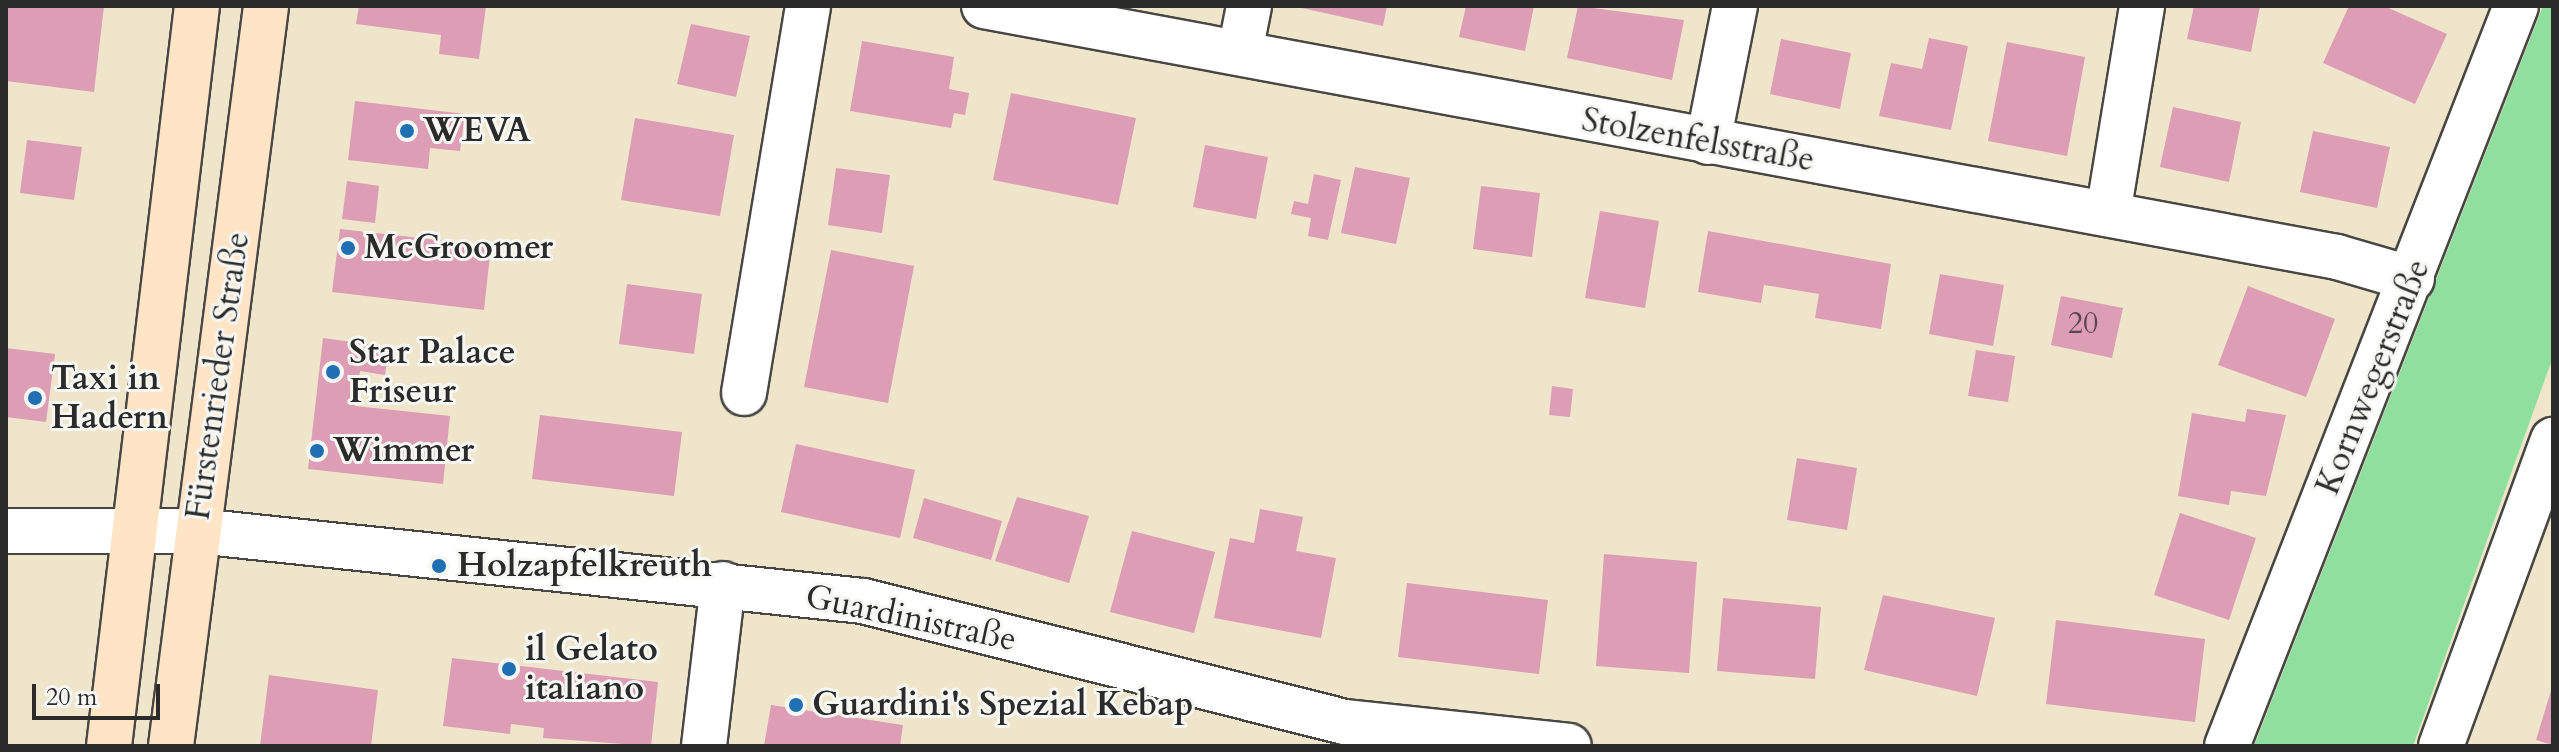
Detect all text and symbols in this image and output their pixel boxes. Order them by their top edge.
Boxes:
street label: Stolzenfelsstraße [1579,99,1817,181]
place label: WEVA [423,111,531,151]
marker: WEVA [398,122,416,140]
place label: McGroomer [364,228,553,268]
street label: Fürstenrieder Straße [178,229,258,523]
marker: McGroomer [339,239,357,257]
street label: Kornwegerstraße [2307,254,2439,500]
house number: 20 [2068,306,2098,342]
place label: Star Palace Friseur [349,332,516,412]
place label: Taxi in Hadern [51,358,168,438]
marker: Star Palace Friseur [324,363,342,381]
marker: Taxi in Hadern [26,389,44,407]
place label: Wimmer [333,431,474,471]
marker: Wimmer [308,442,326,460]
place label: Holzapfelkreuth [457,546,712,586]
marker: Holzapfelkreuth [428,555,450,577]
street label: Guardinistraße [802,576,1020,660]
place label: il Gelato italiano [525,629,658,708]
marker: il Gelato italiano [500,660,518,678]
scale bar [36,668,164,718]
text: 20 m [46,681,97,714]
place label: Guardini's Spezial Kebap [812,685,1194,725]
marker: Guardini's Spezial Kebap [787,696,805,714]

